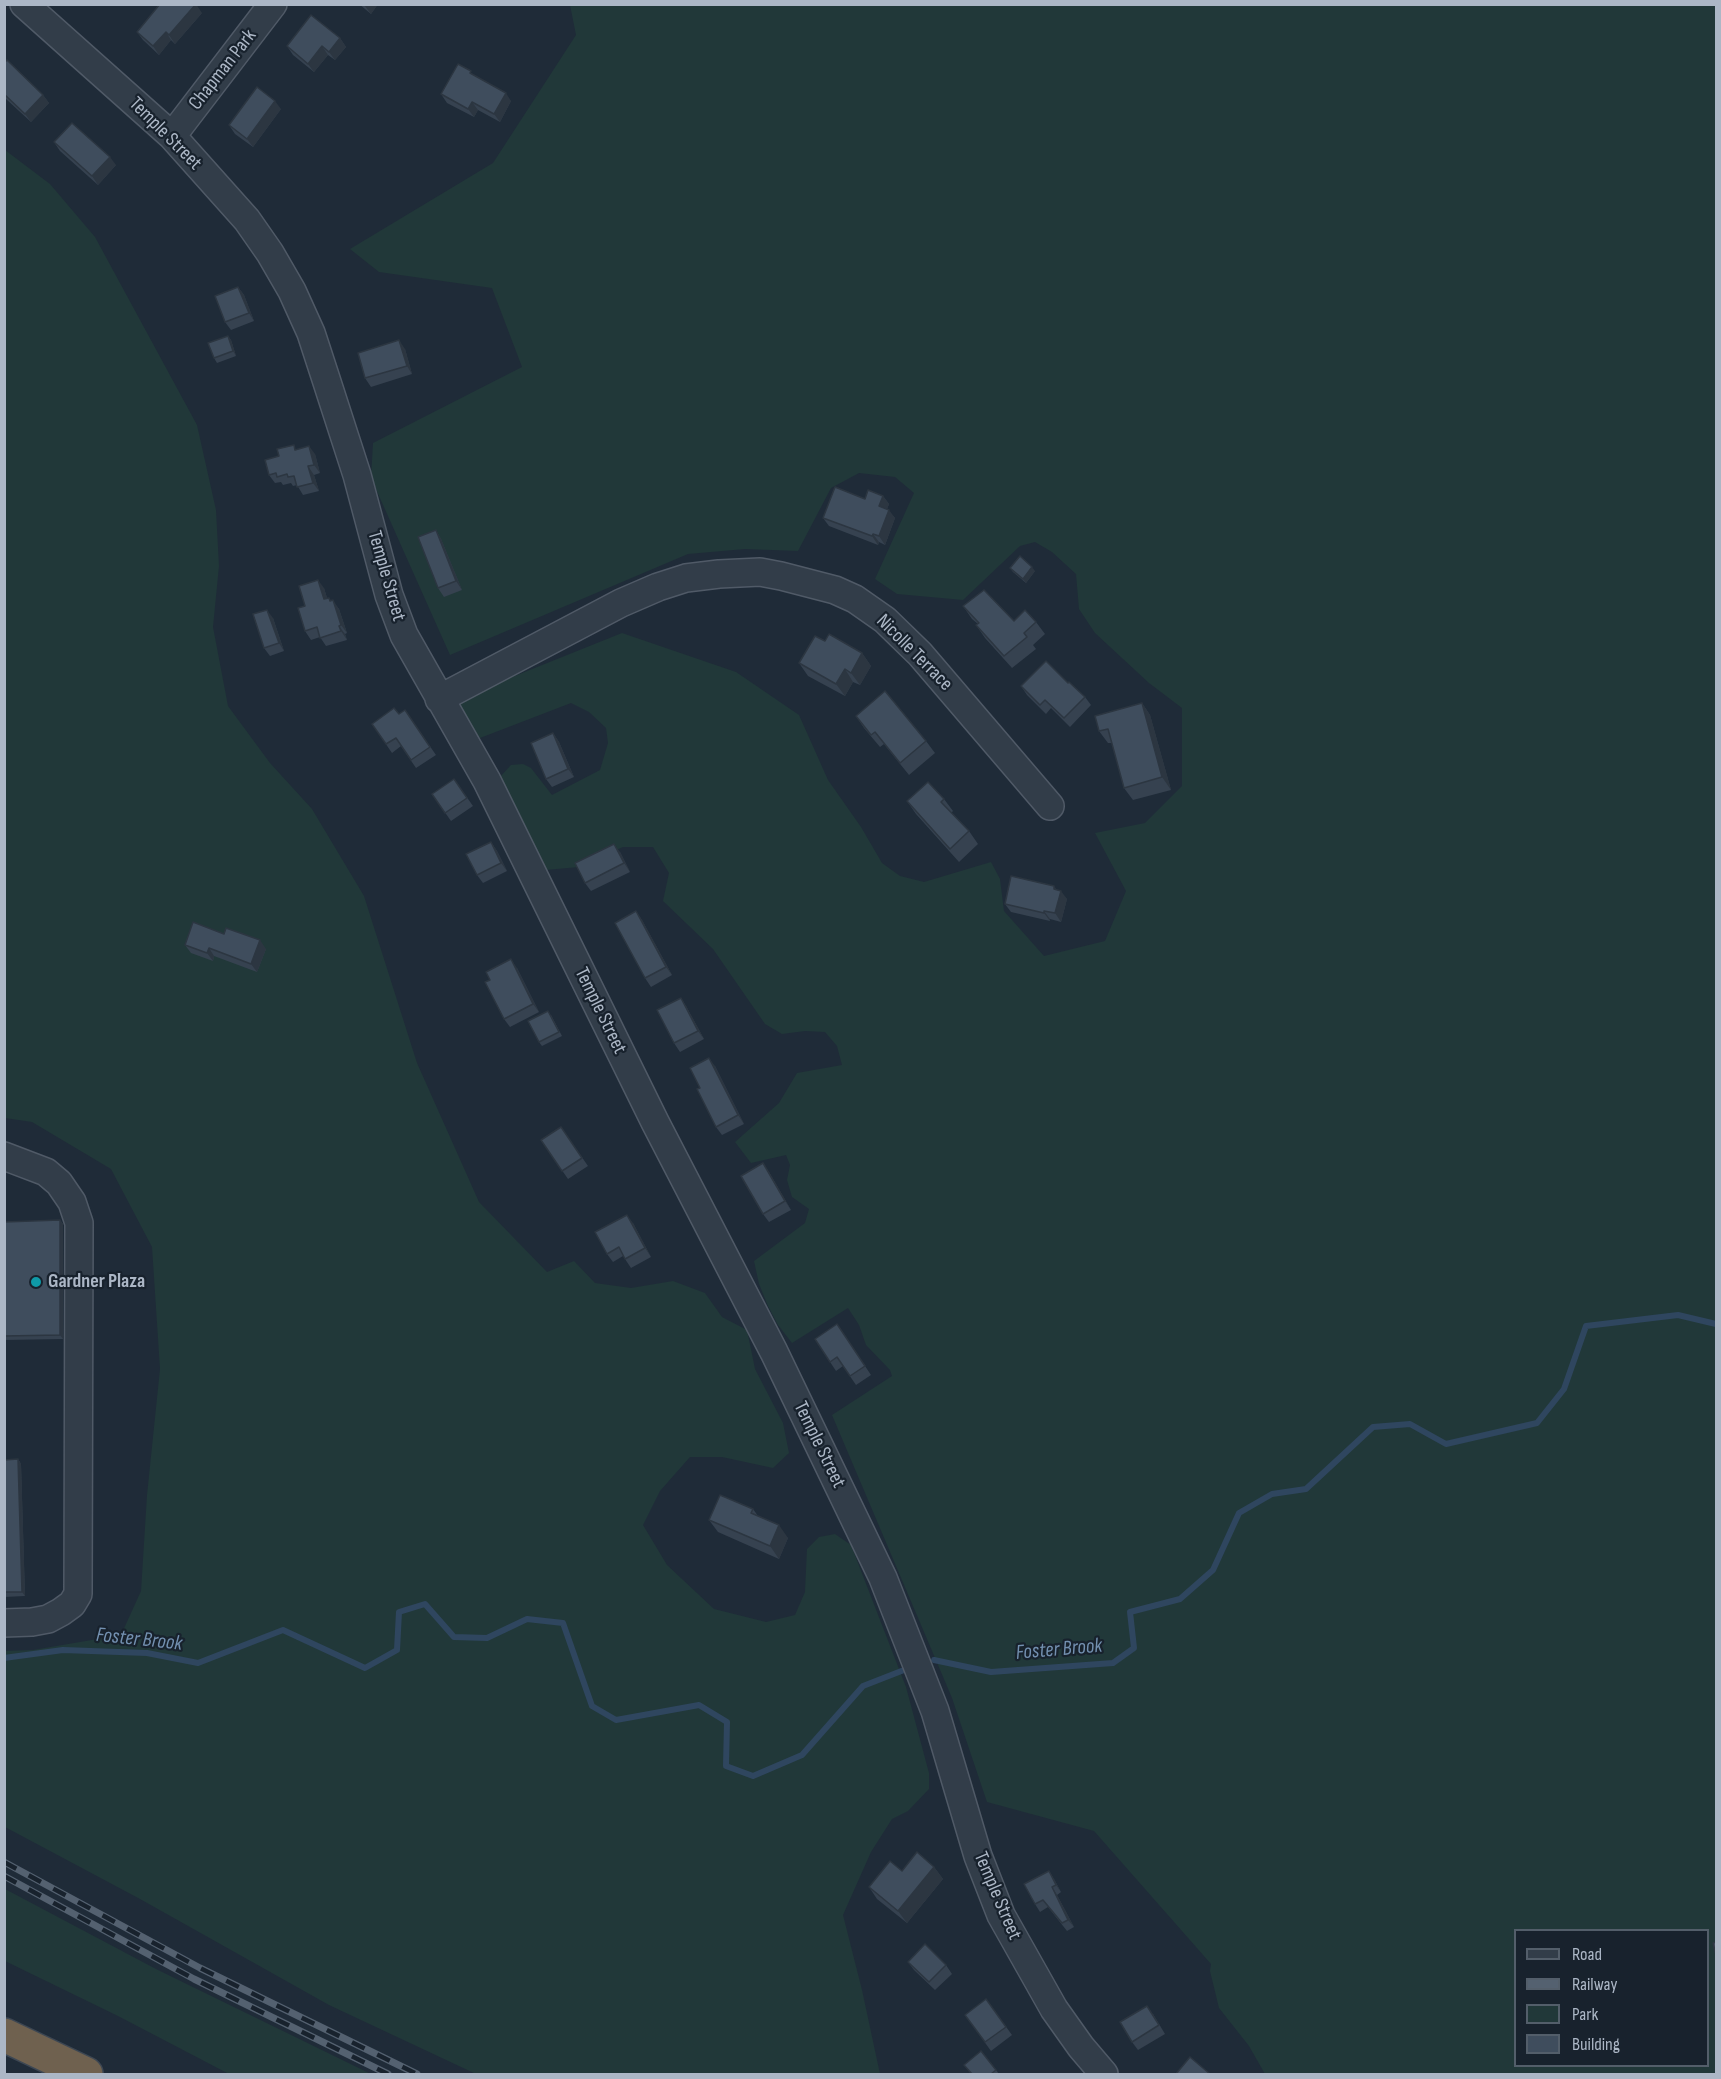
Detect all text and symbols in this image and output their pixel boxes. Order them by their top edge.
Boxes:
street label: Chapman Park [184,25,262,115]
street label: Temple Street [124,93,206,175]
street label: Temple Street [362,528,410,624]
street label: Nicolle Terrace [871,610,957,696]
street label: Temple Street [569,964,631,1058]
place label: Gardner Plaza [48,1270,145,1294]
marker: Gardner Plaza [29,1275,43,1289]
street label: Temple Street [788,1398,850,1492]
water label: Foster Brook [95,1623,183,1657]
water label: Foster Brook [1015,1634,1103,1666]
street label: Temple Street [968,1848,1026,1944]
legend [1514,1929,1709,2067]
text: Road [1572,1944,1602,1965]
text: Railway [1572,1974,1617,1995]
text: Park [1572,2004,1598,2025]
text: Building [1572,2034,1620,2055]

